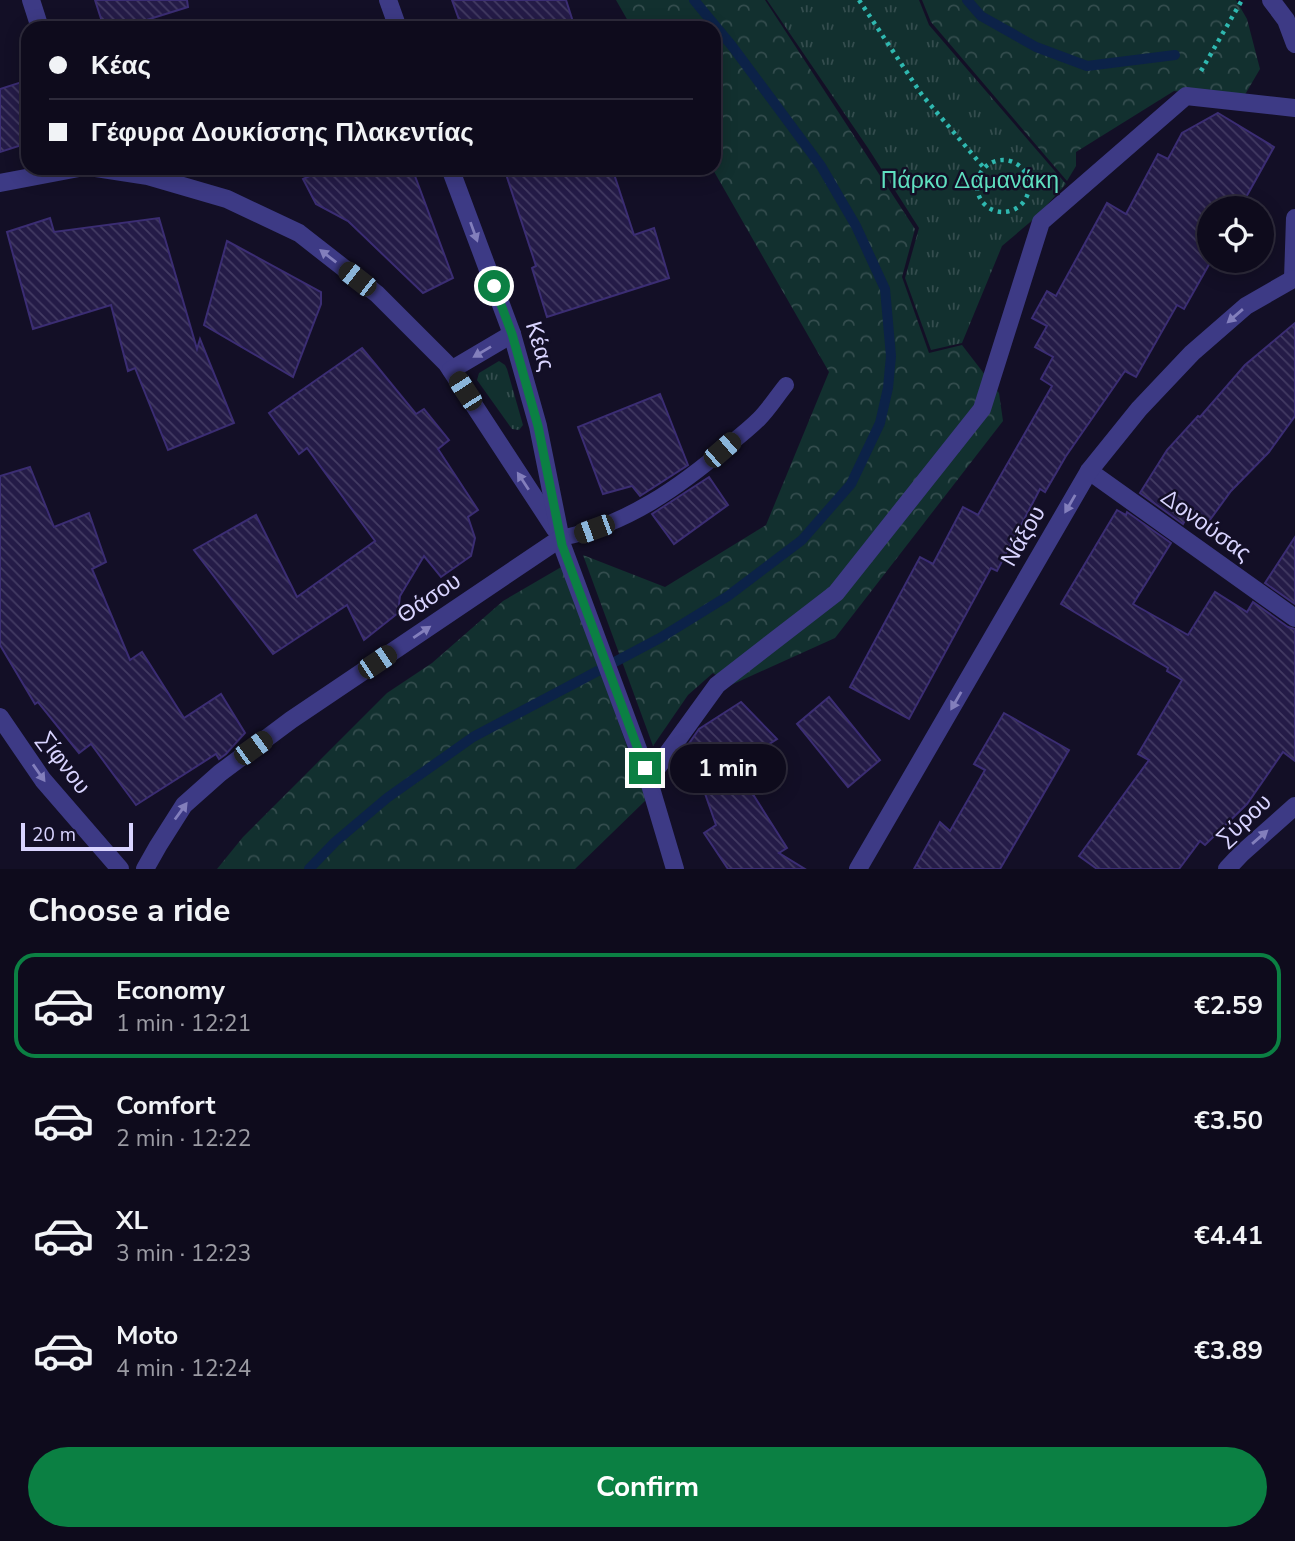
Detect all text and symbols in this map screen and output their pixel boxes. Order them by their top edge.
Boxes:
text: Κέας [91,48,151,83]
text: Γέφυρα Δουκίσσης Πλακεντίας [91,115,474,150]
park label: Πάρκο Δαμανάκη [881,165,1059,196]
map controls [1197,196,1274,273]
button: locate [1197,196,1274,273]
one-way arrow [469,222,480,243]
one-way arrow [319,249,337,263]
car [334,258,381,300]
route start [478,270,510,302]
one-way arrow [1227,308,1244,323]
street label: Κέας [518,318,562,374]
one-way arrow [472,346,491,359]
car [445,368,486,414]
car [700,428,745,472]
one-way arrow [517,471,530,491]
street label: Δονούσας [1154,482,1258,568]
one-way arrow [1064,494,1076,513]
street label: Νάξου [993,500,1053,572]
car [571,512,618,546]
street label: Θάσου [391,565,467,631]
one-way arrow [413,625,431,639]
car [354,642,401,682]
one-way arrow [950,691,962,710]
street label: Σίφνου [30,725,98,801]
car [230,727,277,769]
callout: 1 min [670,744,785,792]
route end [629,752,661,784]
text: 1 min [698,753,758,784]
one-way arrow [32,764,46,782]
street label: Σύρου [1210,787,1278,853]
one-way arrow [174,802,188,820]
scale bar [21,820,133,852]
text: 20 m [32,822,76,848]
one-way arrow [1251,829,1269,845]
text: Choose a ride [28,889,230,932]
text: Economy [116,973,225,1008]
icon: car [32,974,95,1037]
text: €2.59 [1194,988,1263,1023]
text: 1 min · 12:21 [116,1008,251,1039]
text: Comfort [116,1088,216,1123]
icon: car [32,1089,95,1152]
text: €3.50 [1194,1103,1263,1138]
text: 2 min · 12:22 [116,1123,251,1154]
text: XL [116,1203,148,1238]
icon: car [32,1204,95,1267]
text: €4.41 [1194,1218,1263,1253]
text: 3 min · 12:23 [116,1238,251,1269]
text: Moto [116,1318,178,1353]
icon: car [32,1319,95,1382]
text: €3.89 [1194,1333,1263,1368]
text: 4 min · 12:24 [116,1353,251,1384]
button: Confirm [28,1447,1267,1527]

